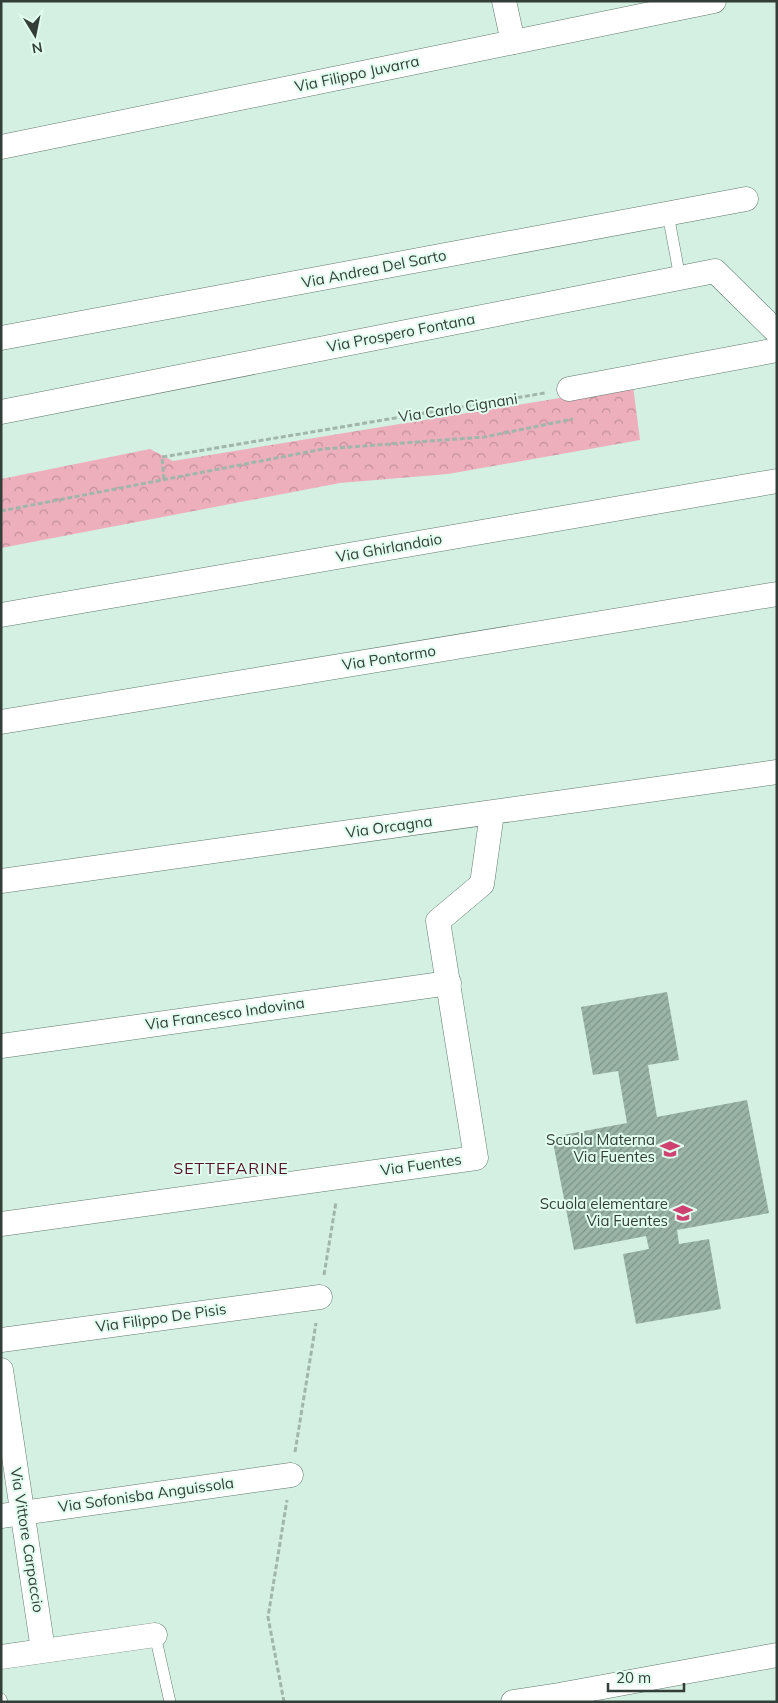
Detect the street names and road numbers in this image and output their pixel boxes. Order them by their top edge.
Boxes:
street label: Via Filippo Juvarra [293,51,421,96]
street label: Via Andrea Del Sarto [300,245,448,292]
street label: Via Prospero Fontana [325,309,477,356]
street label: Via Carlo Cignani [397,389,519,426]
street label: Via Ghirlandaio [334,529,443,566]
street label: Via Pontormo [341,641,437,674]
street label: Via Orcagna [344,811,433,842]
street label: Via Francesco Indovina [144,993,306,1034]
street label: Via Fuentes [379,1149,463,1180]
street label: Via Filippo De Pisis [94,1299,227,1336]
street label: Via Vittore Carpaccio [7,1466,48,1614]
street label: Via Sofonisba Anguissola [57,1473,235,1516]

